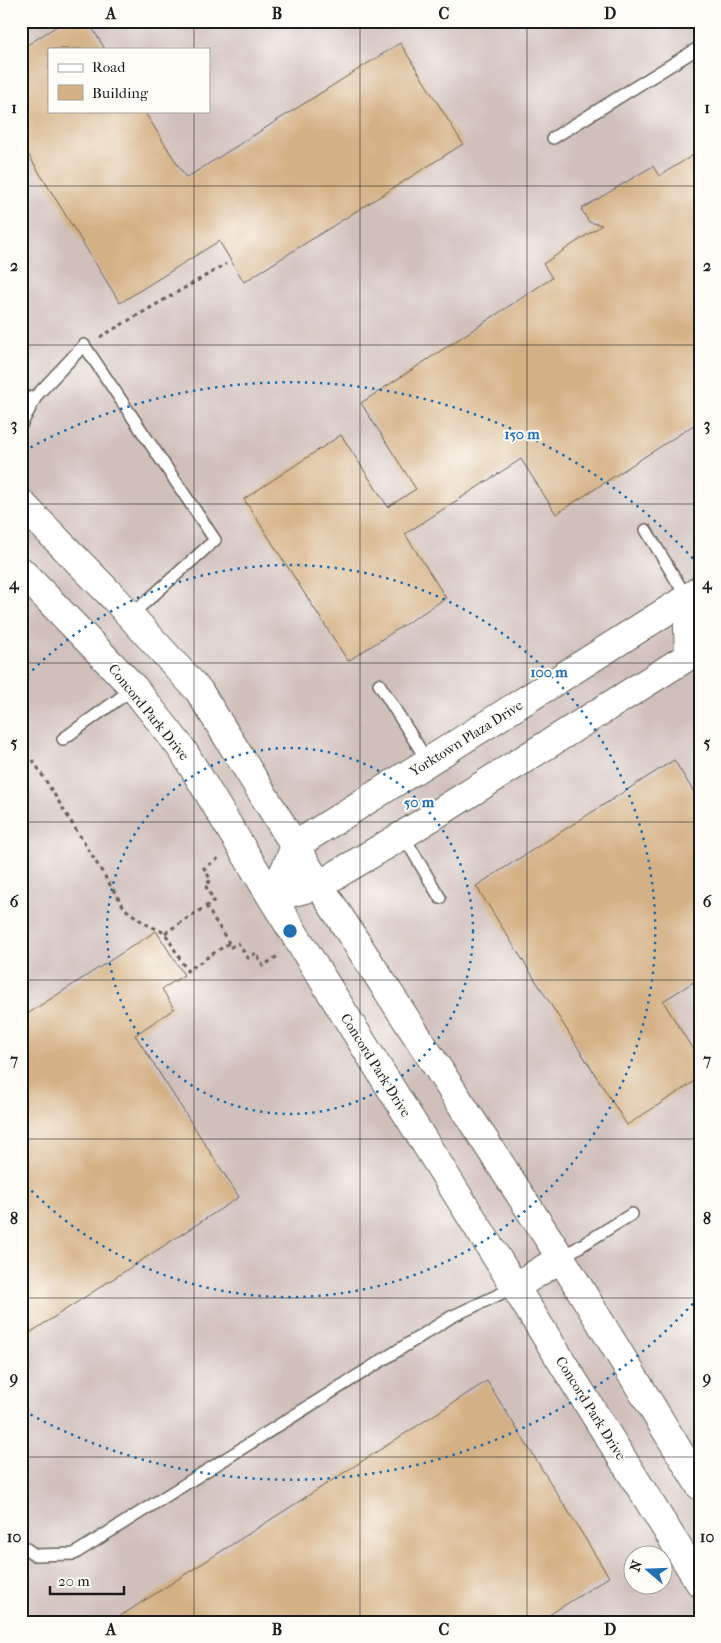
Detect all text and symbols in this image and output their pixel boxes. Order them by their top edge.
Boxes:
text: A [105,4,117,23]
text: B [272,4,282,23]
text: C [439,4,450,23]
text: D [604,4,616,23]
legend [48,48,210,112]
text: Road [92,58,126,76]
text: Building [92,84,149,102]
text: 1 [11,98,17,117]
text: 1 [704,98,710,117]
text: 2 [10,256,18,275]
text: 2 [703,256,711,275]
text: 3 [11,415,17,435]
text: 3 [704,415,710,435]
text: 150 m [504,425,540,443]
text: 4 [8,574,20,594]
text: 4 [701,574,713,594]
street label: Concord Park Drive [105,661,193,764]
text: 100 m [530,663,568,681]
street label: Yorktown Plaza Drive [406,697,526,781]
text: 5 [11,733,18,752]
text: 5 [704,733,711,752]
text: 50 m [404,793,435,811]
text: 6 [10,892,19,911]
text: 6 [703,892,712,911]
centre of rings [281,922,299,940]
street label: Concord Park Drive [337,1010,414,1120]
text: 7 [9,1050,18,1069]
text: 7 [702,1050,711,1069]
text: 8 [10,1209,18,1228]
text: 8 [703,1209,711,1228]
street label: Concord Park Drive [552,1353,629,1463]
text: 9 [9,1368,18,1388]
text: 9 [702,1368,711,1388]
text: 10 [7,1527,21,1546]
text: 10 [700,1527,714,1546]
north arrow [624,1546,674,1596]
text: N [626,1558,646,1574]
scale bar [50,1563,124,1595]
text: 20 m [58,1572,90,1590]
text: A [105,1620,117,1639]
text: B [272,1620,282,1639]
text: C [439,1620,450,1639]
text: D [604,1620,616,1639]

